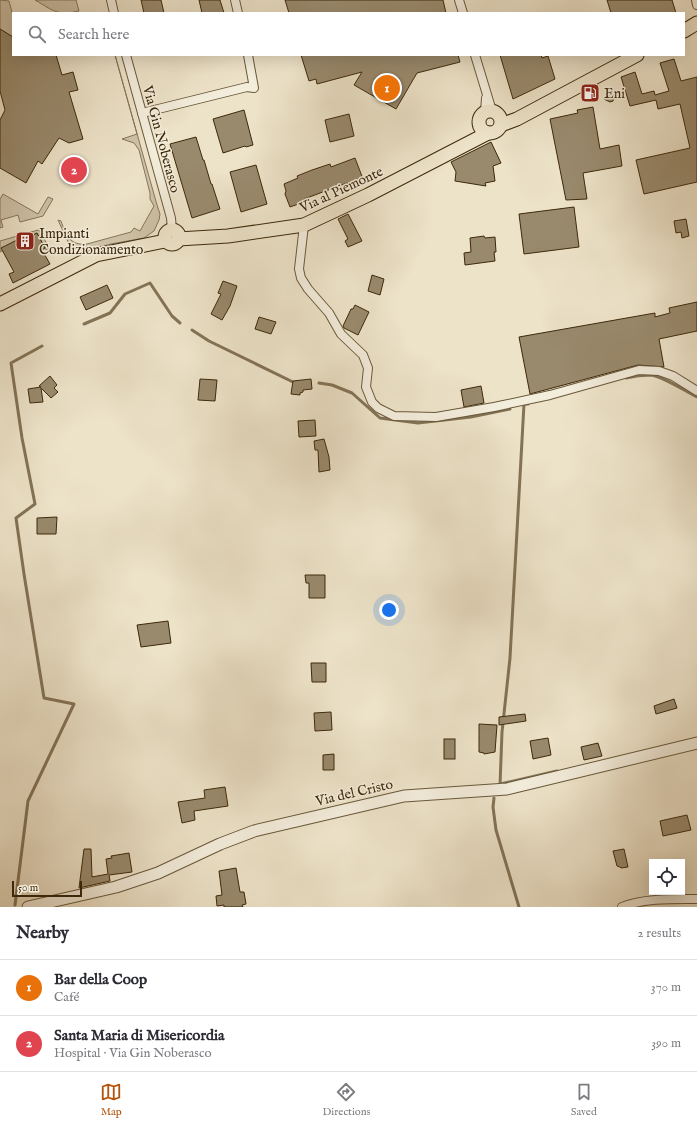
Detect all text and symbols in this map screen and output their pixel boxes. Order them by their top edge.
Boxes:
search box [12,12,685,56]
icon: search [26,23,48,45]
text: Search here [58,25,129,44]
pin: 1 [374,73,400,103]
fuel station icon: Eni [579,82,601,104]
street label: Via Gin Noberasco [138,83,184,195]
place label: Eni [604,85,625,103]
pin: 2 [61,155,87,185]
street label: Via al Piemonte [296,162,387,218]
place label: Impianti Condizionamento [39,225,144,259]
building icon: Impianti Condizionamento [14,230,36,252]
your location [379,600,399,620]
street label: Via del Cristo [313,775,395,811]
map controls [649,859,685,895]
button: locate [649,859,685,895]
scale bar [12,879,82,898]
text: 50 m [18,881,38,895]
text: Nearby [16,923,69,944]
text: 2 results [637,925,681,942]
text: Bar della Coop [54,970,147,989]
text: 1 [27,979,31,996]
text: 370 m [651,979,681,996]
text: Café [54,989,80,1006]
text: Santa Maria di Misericordia [54,1026,224,1045]
text: 2 [26,1035,32,1052]
text: 390 m [651,1035,681,1052]
text: Hospital · Via Gin Noberasco [54,1045,212,1062]
tab: Map [100,1081,122,1119]
tab: Directions [323,1081,370,1119]
tab: Saved [571,1081,597,1119]

